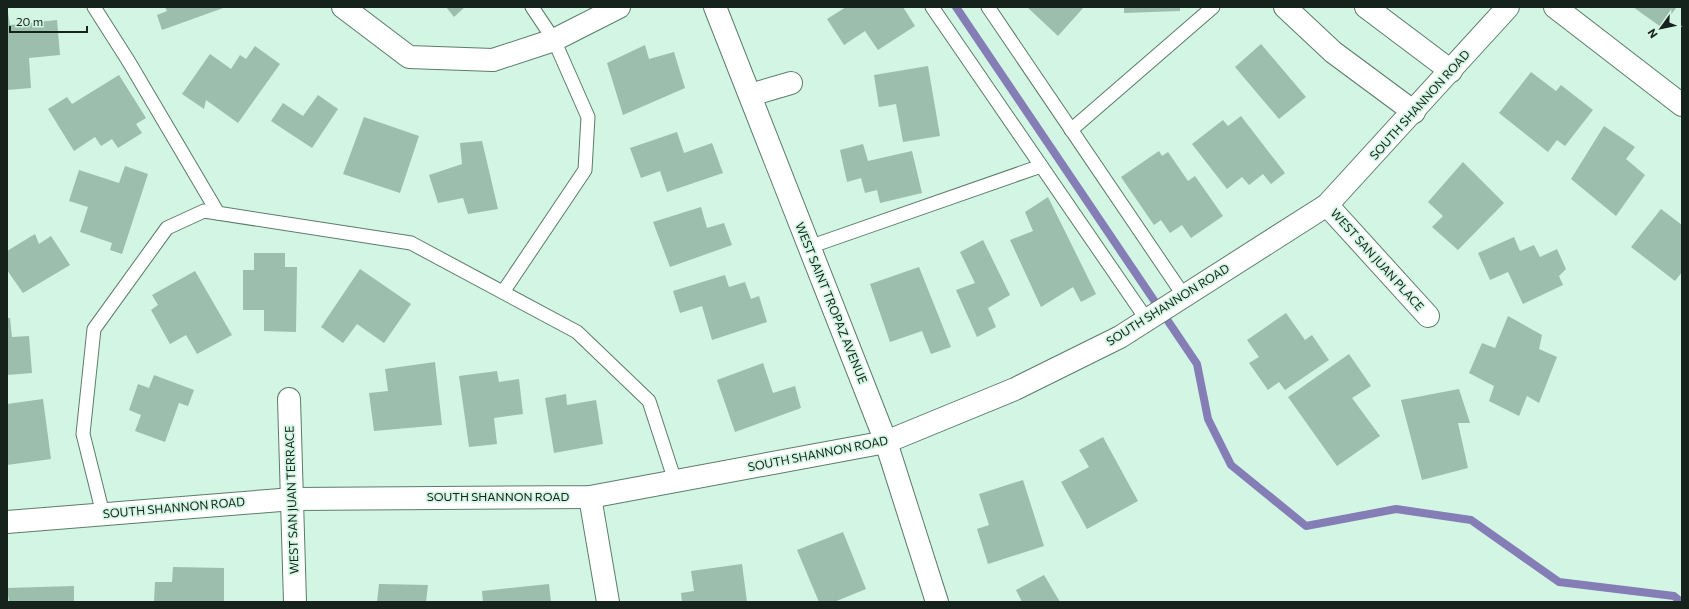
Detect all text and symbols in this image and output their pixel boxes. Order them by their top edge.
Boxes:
scale bar [10,8,87,34]
north arrow [1641,8,1681,48]
text: 20 m [16,14,43,28]
text: N [1644,27,1660,41]
street label: SOUTH SHANNON ROAD [1366,47,1472,162]
street label: WEST SAN JUAN PLACE [1328,206,1427,314]
street label: WEST SAINT TROPAZ AVENUE [793,220,871,385]
street label: SOUTH SHANNON ROAD [1103,260,1232,348]
street label: WEST SAN JUAN TERRACE [281,426,302,575]
street label: SOUTH SHANNON ROAD [746,433,889,473]
street label: SOUTH SHANNON ROAD [427,489,569,503]
street label: SOUTH SHANNON ROAD [102,494,246,520]

